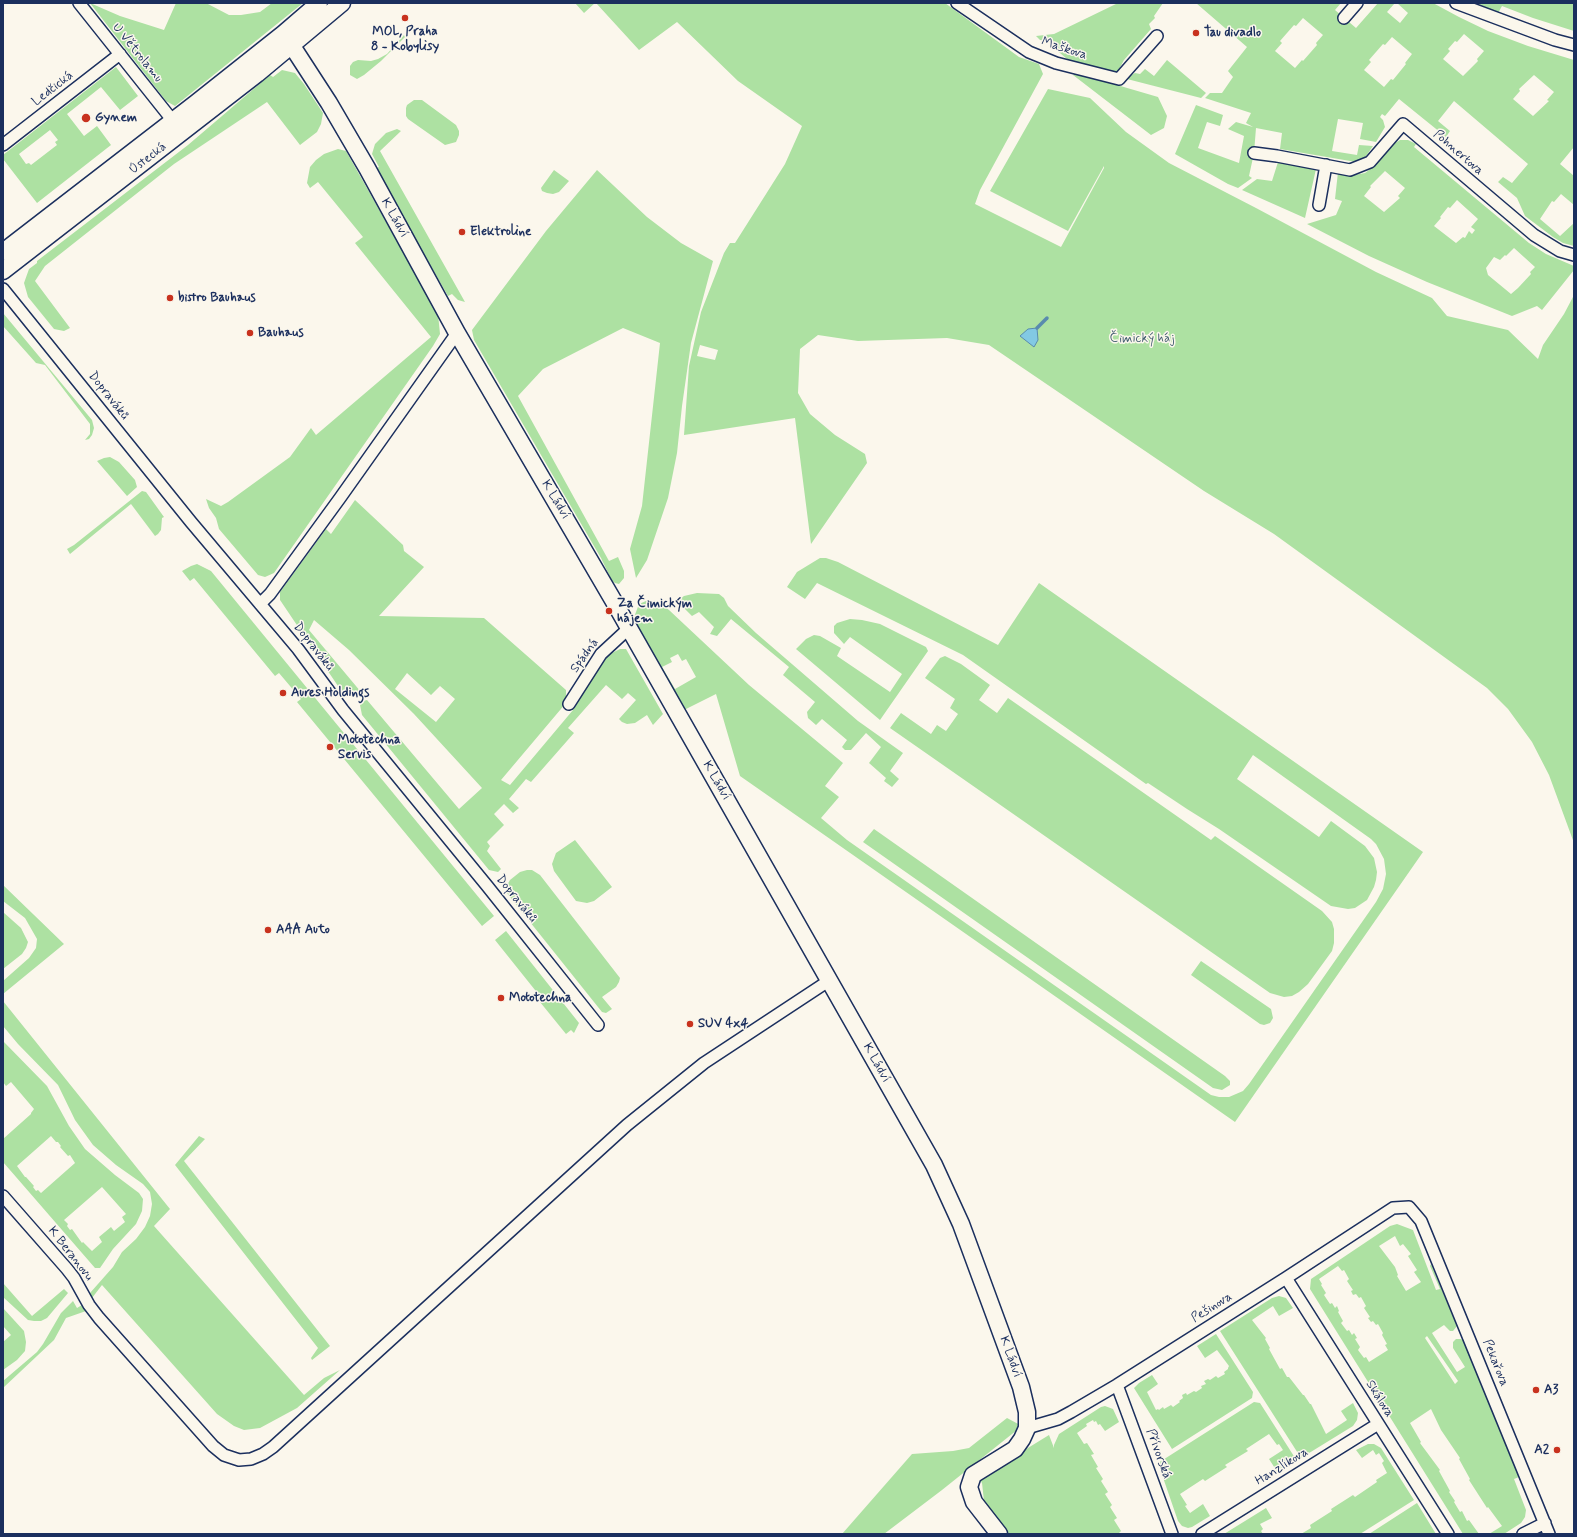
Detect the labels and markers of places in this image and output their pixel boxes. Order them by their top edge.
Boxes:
marker: MOL, Praha 8 - Kobylisy [400,13,410,23]
place label: MOL, Praha 8 - Kobylisy [371,24,439,55]
place label: Tau divadlo [1204,25,1261,41]
marker: Tau divadlo [1191,28,1201,38]
place label: Gynem [95,110,137,126]
marker: Gynem [80,112,92,124]
place label: Elektroline [470,224,531,240]
marker: Elektroline [457,227,467,237]
place label: bistro Bauhaus [178,290,256,306]
marker: bistro Bauhaus [165,293,175,303]
place label: Bauhaus [258,325,303,341]
marker: Bauhaus [245,328,255,338]
place label: Za Čimickým hájem [617,596,692,627]
marker: Za Čimickým hájem [604,606,614,616]
place label: Aures Holdings [291,685,369,701]
marker: Aures Holdings [278,688,288,698]
place label: Mototechna Servis [338,732,401,763]
marker: Mototechna Servis [325,742,335,752]
place label: AAA Auto [276,922,330,938]
marker: AAA Auto [263,925,273,935]
place label: Mototechna [509,990,572,1006]
marker: Mototechna [496,993,506,1003]
place label: SUV 4x4 [698,1016,748,1032]
marker: SUV 4x4 [685,1019,695,1029]
place label: A3 [1544,1382,1558,1398]
marker: A3 [1531,1385,1541,1395]
place label: A2 [1534,1442,1549,1458]
marker: A2 [1552,1445,1562,1455]

